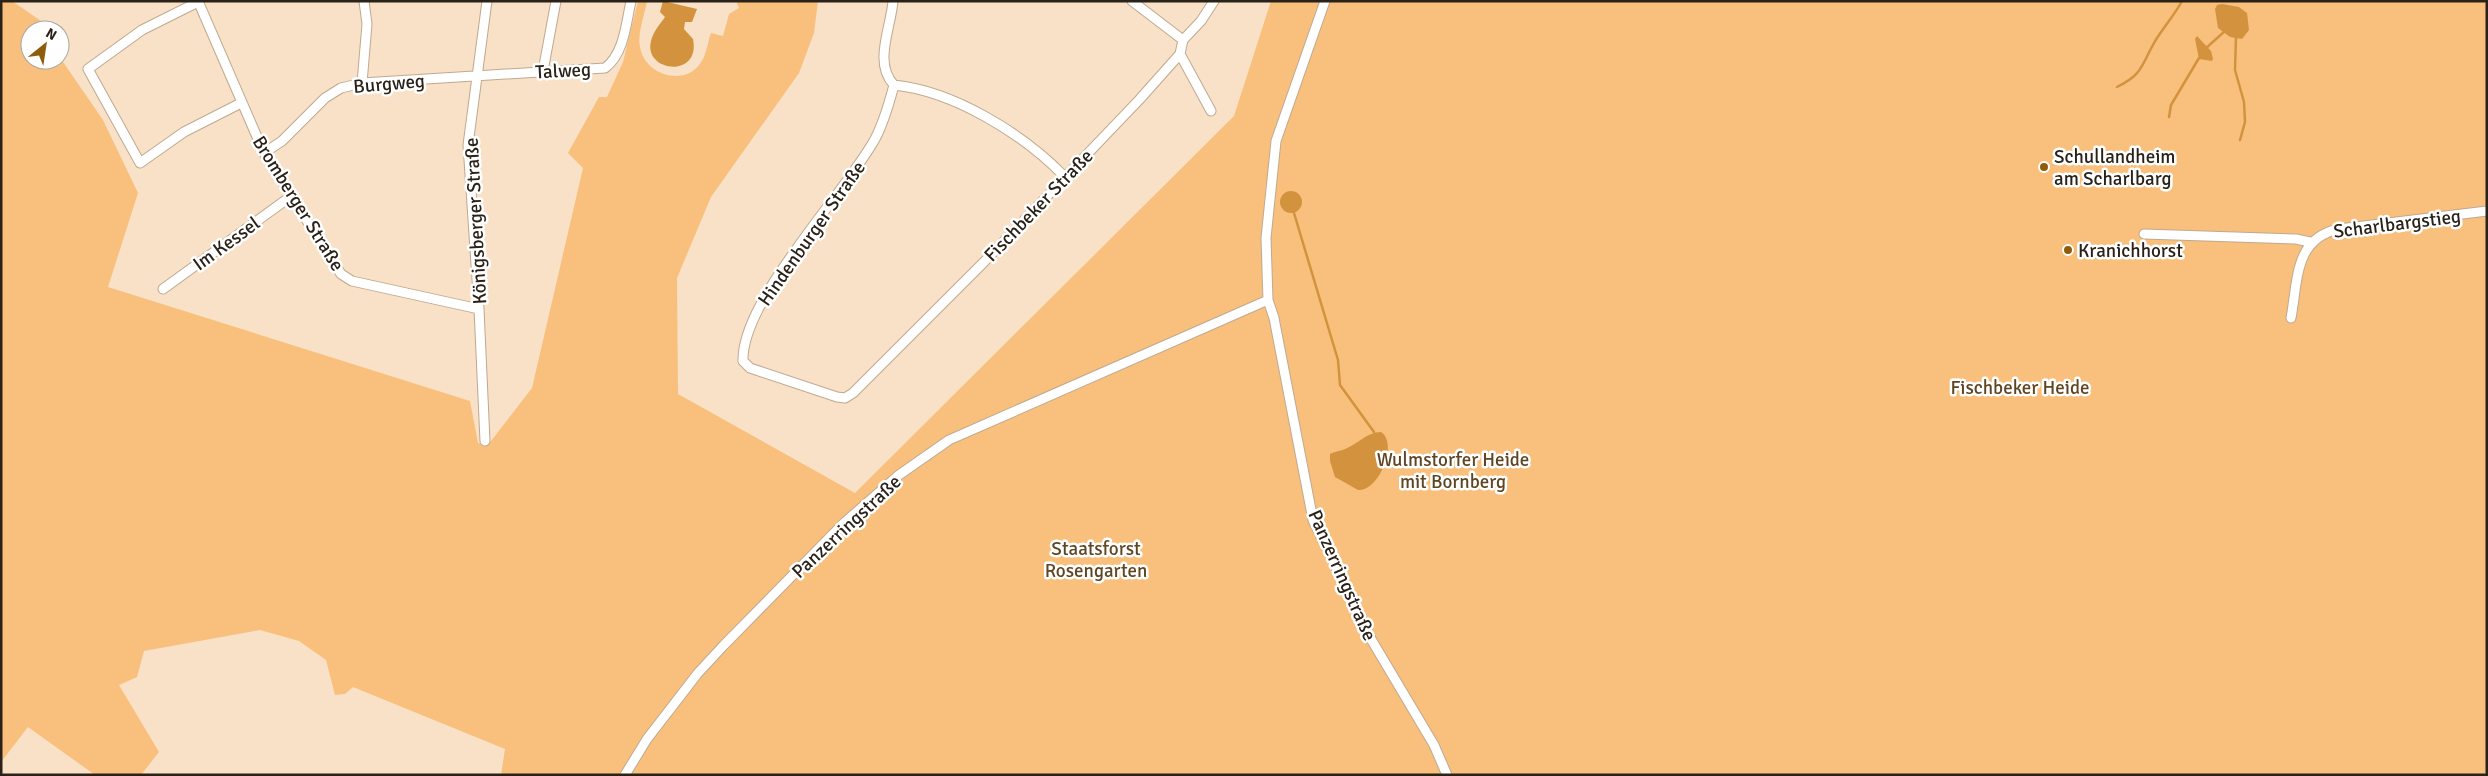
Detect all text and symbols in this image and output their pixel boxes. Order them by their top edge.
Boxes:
north arrow [20,20,70,70]
text: N [43,24,60,44]
street label: Talweg [534,58,592,84]
street label: Burgweg [352,69,426,99]
street label: Bromberger Straße [247,131,349,276]
street label: Königsberger Straße [460,137,492,305]
street label: Fischbeker Straße [979,144,1098,267]
place label: Schullandheim am Scharlbarg [2054,145,2175,191]
street label: Hindenburger Straße [753,157,871,311]
marker: Schullandheim am Scharlbarg [2038,161,2050,173]
street label: Scharlbargstieg [2332,204,2462,244]
street label: Im Kessel [188,211,265,276]
place label: Kranichhorst [2078,239,2183,263]
marker: Kranichhorst [2062,244,2074,256]
park label: Fischbeker Heide [1950,376,2090,400]
park label: Wulmstorfer Heide mit Bornberg [1377,448,1529,494]
street label: Panzerringstraße [787,470,906,584]
street label: Panzerringstraße [1302,506,1382,645]
park label: Staatsforst Rosengarten [1045,537,1147,583]

